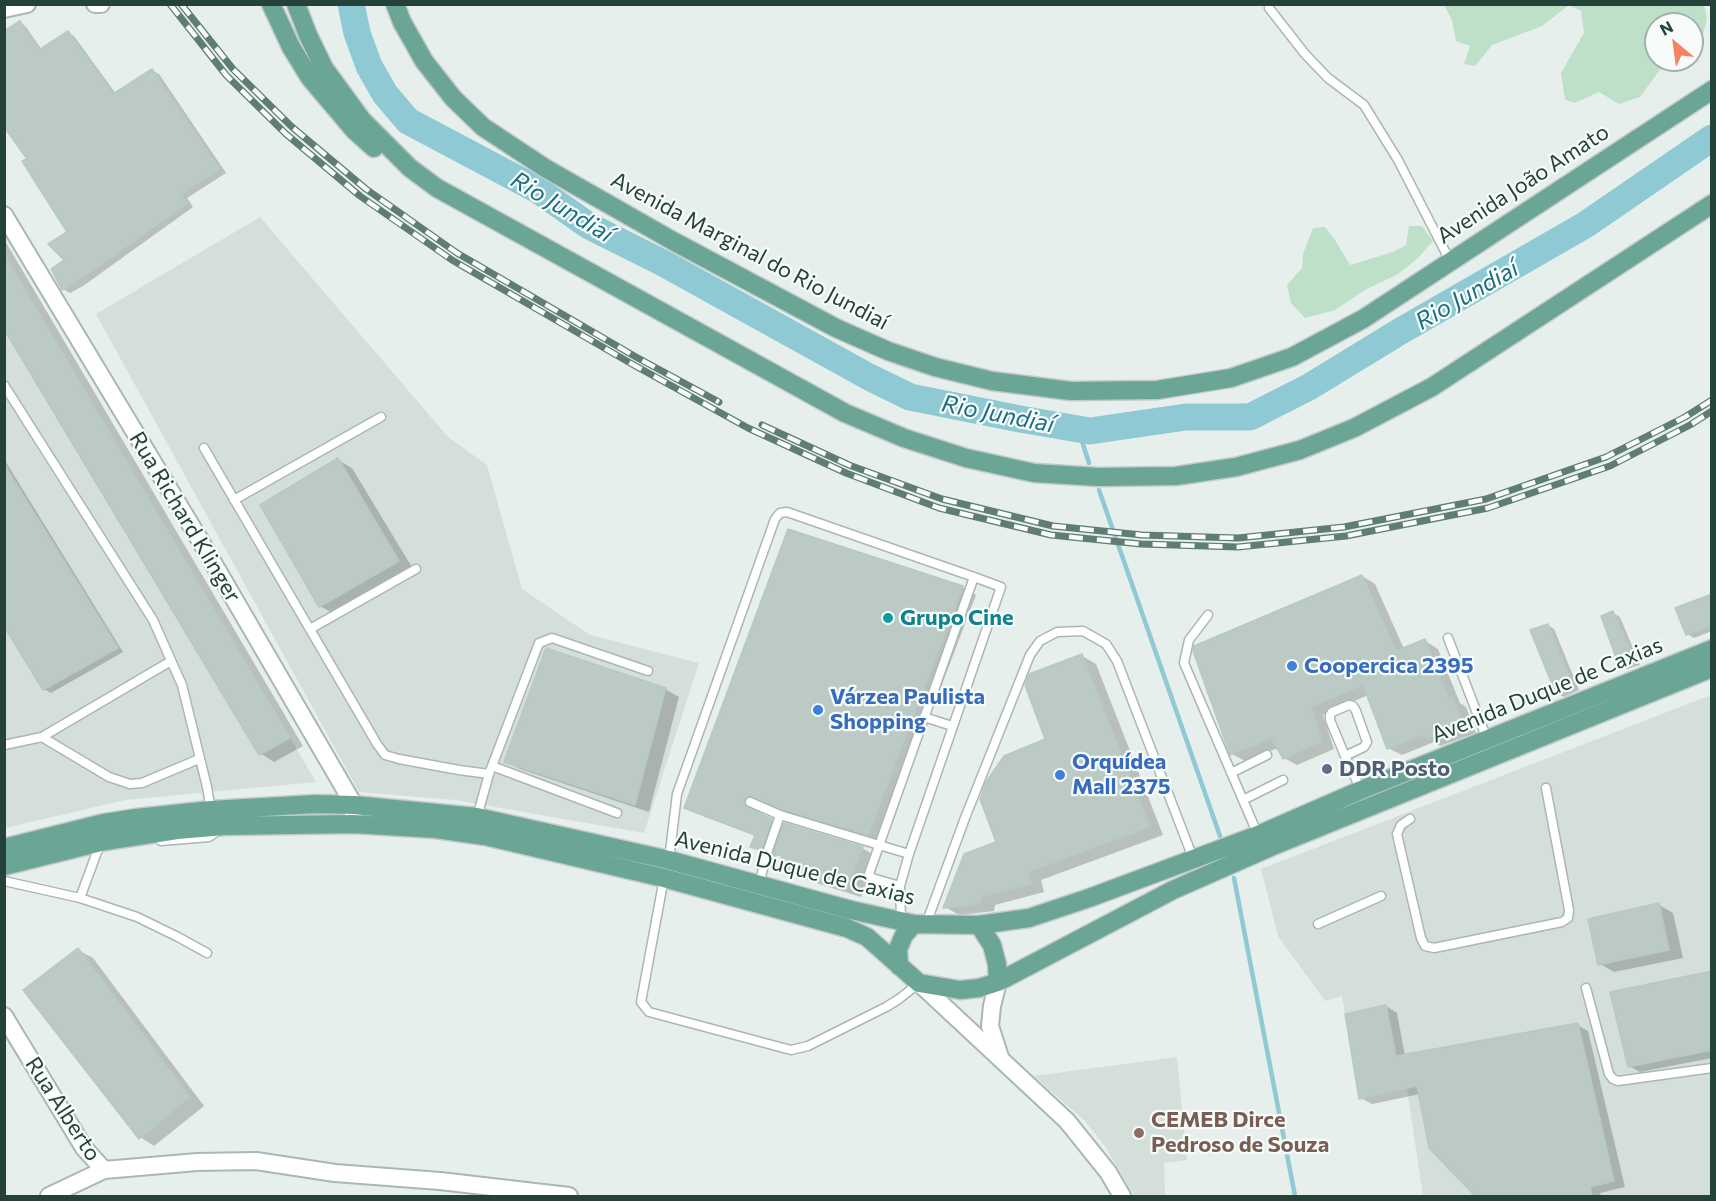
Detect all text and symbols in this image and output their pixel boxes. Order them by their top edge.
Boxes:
north arrow [1644,12,1704,72]
text: N [1656,16,1676,39]
street label: Avenida João Amato [1432,119,1614,249]
water label: Rio Jundiaí [506,165,618,249]
street label: Avenida Marginal do Rio Jundiaí [607,166,893,336]
water label: Rio Jundiaí [1410,254,1524,336]
water label: Rio Jundiaí [939,389,1057,439]
street label: Rua Richard Klinger [124,427,246,607]
place label: Grupo Cine [900,605,1014,631]
marker: Grupo Cine [881,611,895,625]
street label: Avenida Duque de Caxias [1428,632,1666,748]
place label: Coopercica 2395 [1304,653,1474,679]
marker: Coopercica 2395 [1285,659,1299,673]
place label: Várzea Paulista Shopping [830,684,985,736]
marker: Várzea Paulista Shopping [811,703,825,717]
place label: Orquídea Mall 2375 [1072,749,1171,800]
place label: DDR Posto [1339,756,1450,782]
marker: DDR Posto [1320,762,1334,776]
marker: Orquídea Mall 2375 [1053,768,1067,782]
street label: Avenida Duque de Caxias [672,825,918,911]
street label: Rua Alberto [20,1052,106,1166]
place label: CEMEB Dirce Pedroso de Souza [1151,1107,1329,1158]
marker: CEMEB Dirce Pedroso de Souza [1132,1126,1146,1140]

